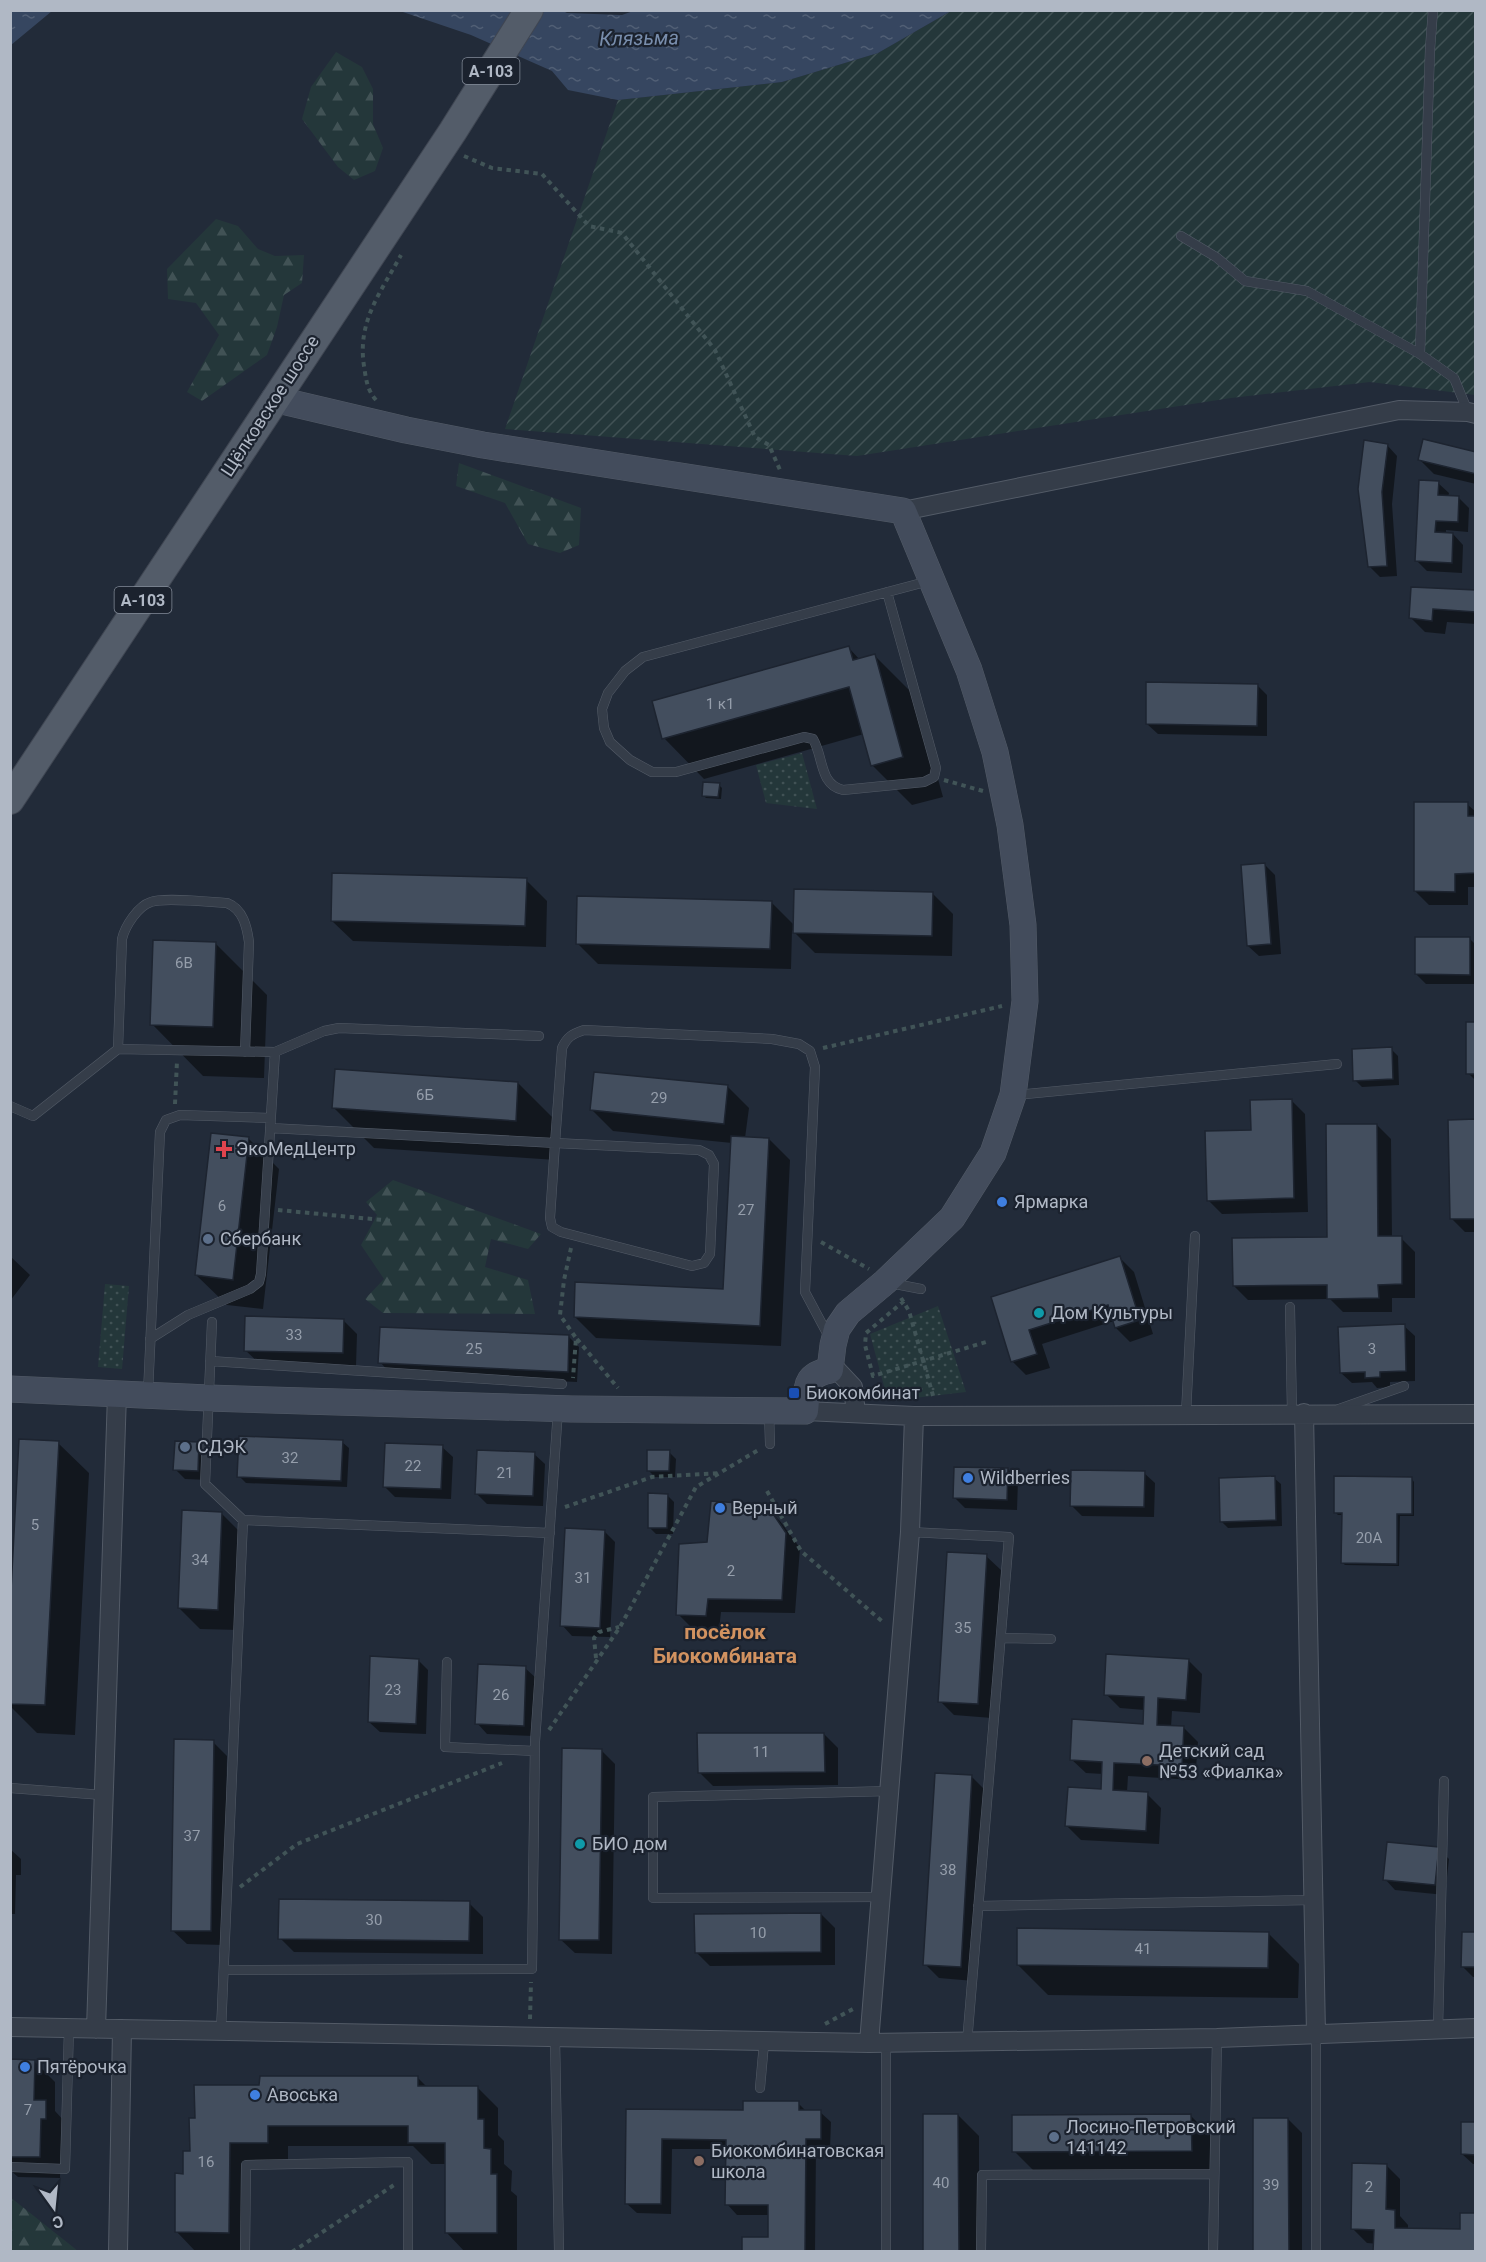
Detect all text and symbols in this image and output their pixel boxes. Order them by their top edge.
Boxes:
water label: Клязьма [599,25,679,51]
road number: А-103 [462,58,520,84]
street label: Щёлковское шоссе [216,331,323,480]
road number: А-103 [114,587,172,613]
house number: 1 к1 [706,695,734,713]
house number: 6В [175,954,193,972]
house number: 6Б [416,1086,434,1104]
house number: 29 [651,1089,667,1107]
place label: ЭкоМедЦентр [236,1138,356,1159]
marker: ЭкоМедЦентр [217,1142,231,1156]
place label: Ярмарка [1014,1191,1088,1212]
marker: Ярмарка [995,1195,1009,1209]
house number: 6 [218,1197,226,1215]
house number: 27 [738,1201,754,1219]
place label: Сбербанк [220,1228,301,1249]
marker: Сбербанк [201,1232,215,1246]
place label: Дом Культуры [1051,1302,1173,1323]
marker: Дом Культуры [1032,1306,1046,1320]
house number: 33 [286,1326,302,1344]
house number: 25 [466,1340,482,1358]
house number: 3 [1368,1340,1376,1358]
place label: Биокомбинат [806,1382,920,1403]
marker: Биокомбинат [787,1386,801,1400]
place label: СДЭК [197,1436,246,1457]
marker: СДЭК [178,1440,192,1454]
house number: 32 [282,1449,298,1467]
house number: 22 [405,1457,421,1475]
house number: 21 [497,1464,513,1482]
place label: Wildberries [980,1467,1070,1488]
marker: Wildberries [961,1471,975,1485]
place label: Верный [732,1497,798,1518]
marker: Верный [713,1501,727,1515]
house number: 5 [31,1516,39,1534]
house number: 20А [1356,1529,1383,1547]
house number: 34 [192,1551,209,1569]
house number: 2 [727,1562,735,1580]
house number: 31 [575,1569,591,1587]
house number: 35 [955,1619,971,1637]
district label: посёлок Биокомбината [653,1620,797,1668]
house number: 23 [385,1681,401,1699]
house number: 26 [493,1686,509,1704]
place label: Детский сад №53 «Фиалка» [1159,1740,1283,1782]
house number: 11 [753,1743,769,1761]
marker: Детский сад №53 «Фиалка» [1140,1754,1154,1768]
house number: 37 [184,1827,200,1845]
place label: БИО дом [592,1833,668,1854]
marker: БИО дом [573,1837,587,1851]
house number: 38 [940,1861,956,1879]
house number: 30 [366,1911,382,1929]
house number: 10 [750,1924,766,1942]
house number: 41 [1135,1940,1151,1958]
place label: Пятёрочка [37,2056,127,2077]
marker: Пятёрочка [18,2060,32,2074]
place label: Авоська [267,2084,338,2105]
marker: Авоська [248,2088,262,2102]
house number: 7 [24,2101,32,2119]
place label: Лосино-Петровский 141142 [1066,2116,1236,2158]
marker: Лосино-Петровский 141142 [1047,2130,1061,2144]
place label: Биокомбинатовская школа [711,2140,884,2182]
house number: 16 [198,2153,214,2171]
marker: Биокомбинатовская школа [692,2154,706,2168]
house number: 40 [933,2174,949,2192]
house number: 39 [1263,2176,1279,2194]
north arrow [24,2178,84,2238]
house number: 2 [1365,2178,1373,2196]
text: С [50,2211,65,2233]

